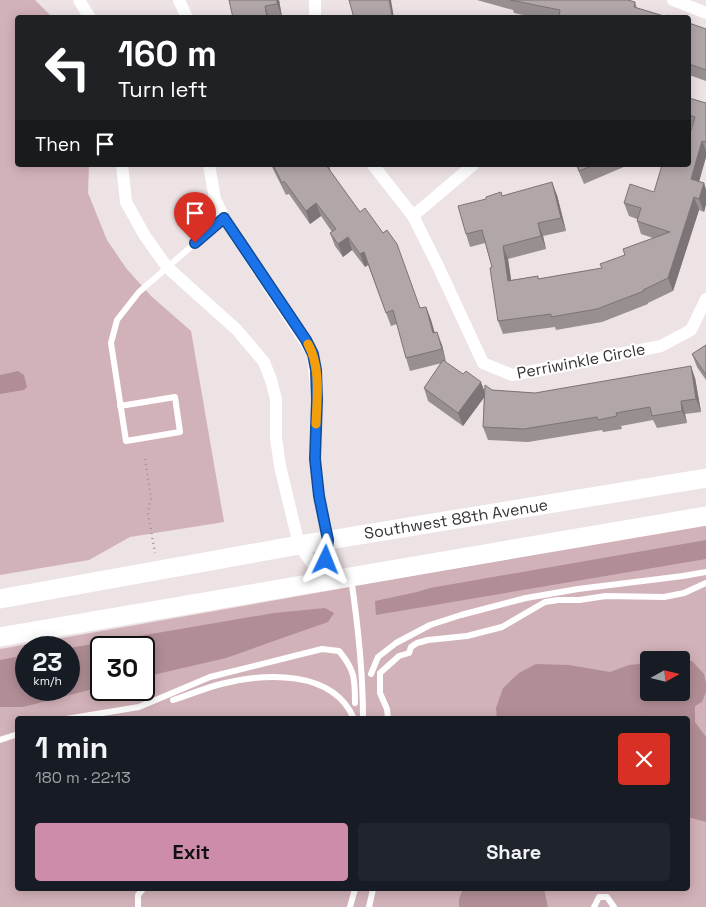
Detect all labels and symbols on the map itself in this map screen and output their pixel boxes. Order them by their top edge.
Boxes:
pin [174,192,216,243]
street label: Perriwinkle Circle [515,338,647,384]
street label: Southwest 88th Avenue [363,494,549,544]
position arrow [299,533,351,585]
speed limit sign: 30 [90,636,155,701]
north arrow [640,651,690,701]

